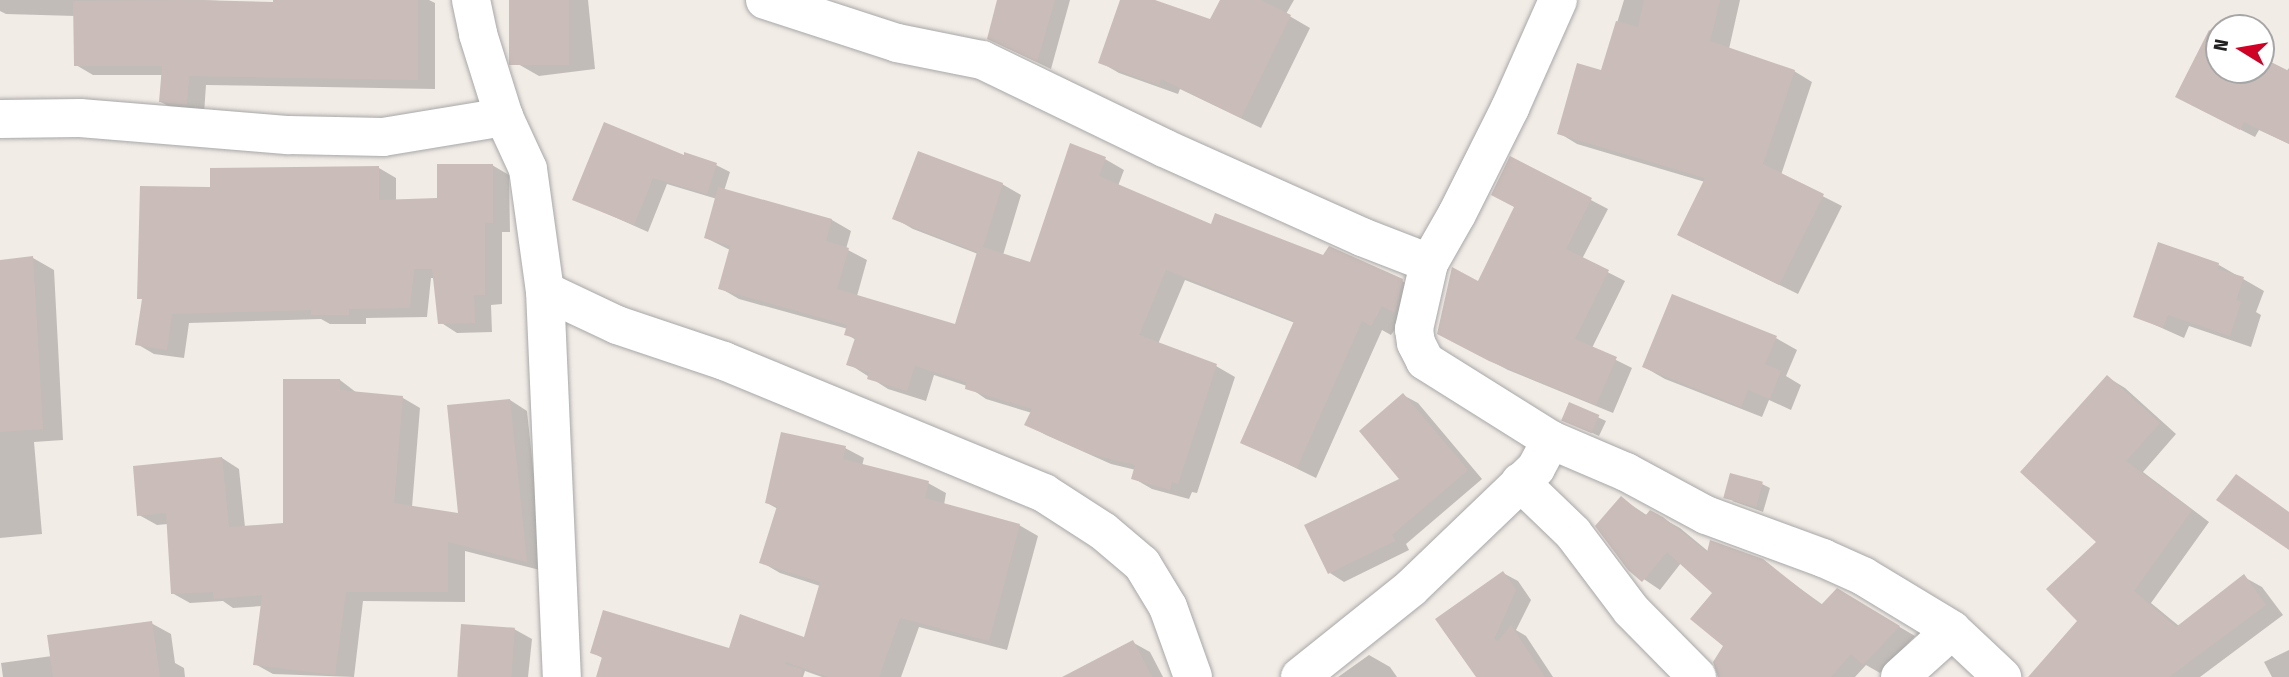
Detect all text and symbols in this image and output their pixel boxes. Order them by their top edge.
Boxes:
north arrow [2205,14,2275,84]
text: N [2208,38,2233,53]

